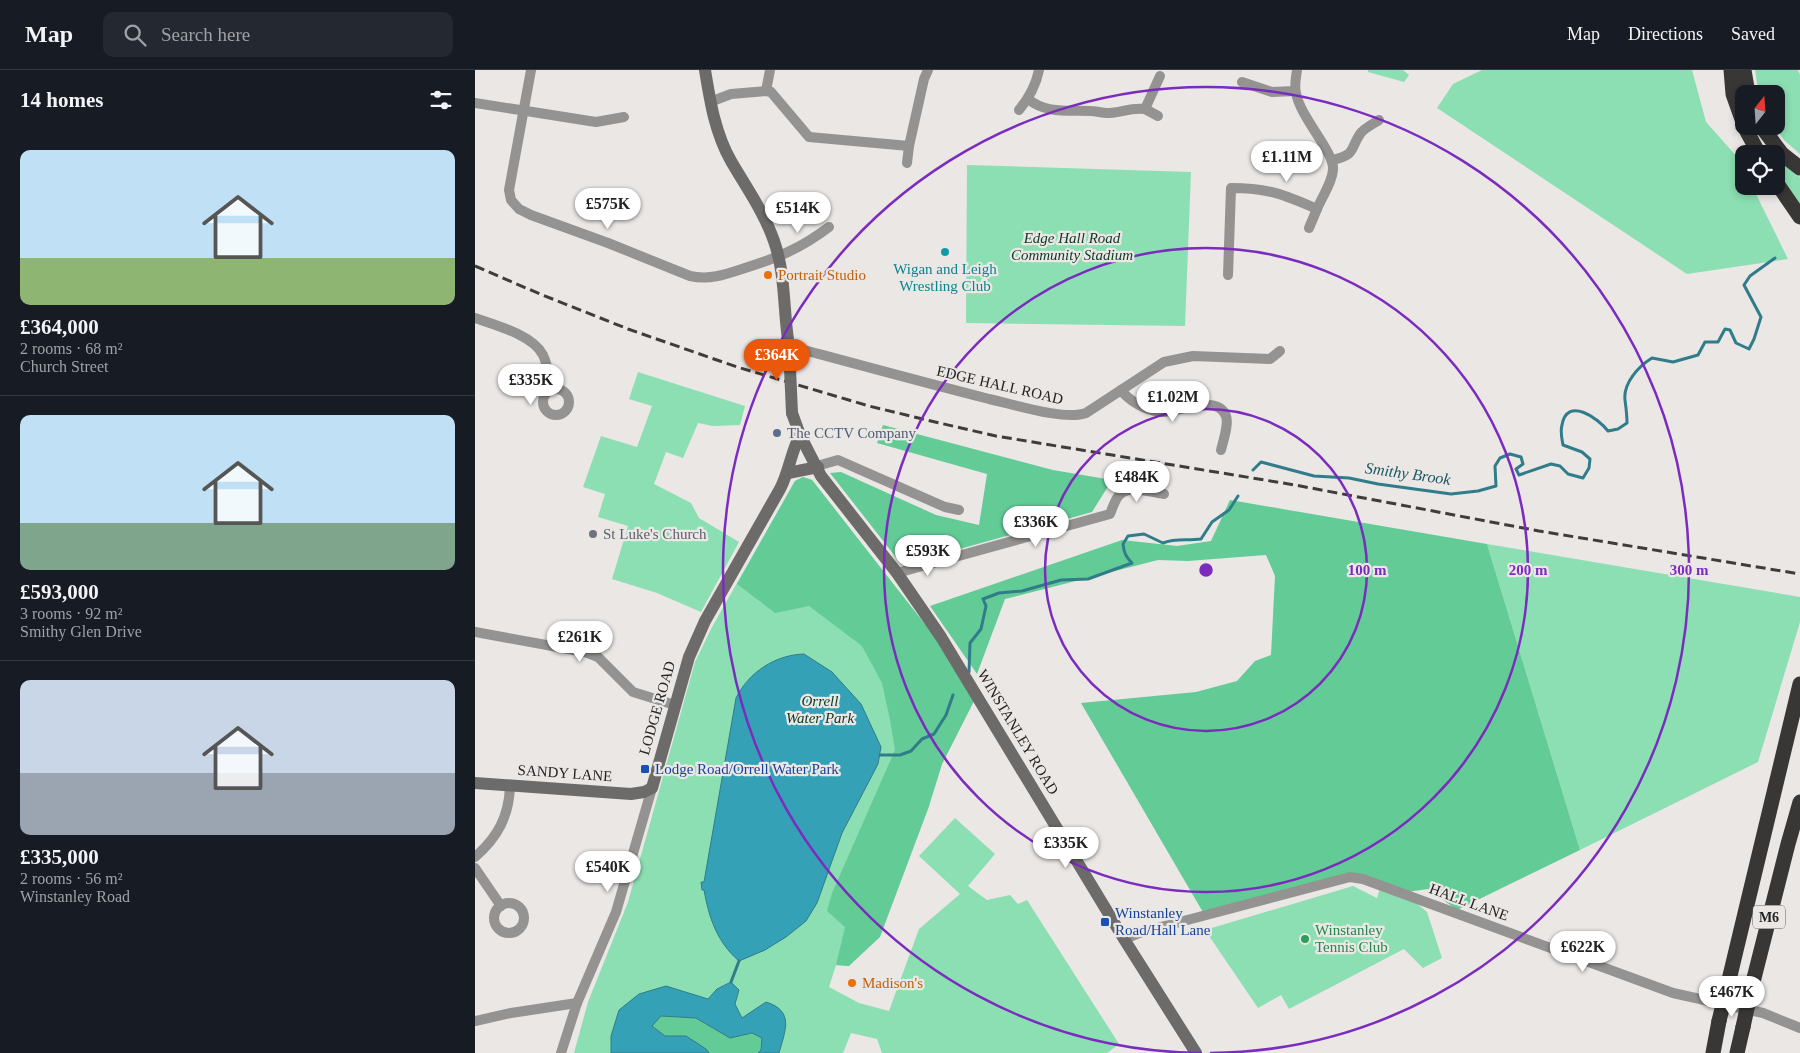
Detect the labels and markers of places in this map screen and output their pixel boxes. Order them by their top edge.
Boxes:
pin: £1.11M [1246,140,1328,183]
pin: £575K [573,188,643,230]
pin: £514K [763,191,833,234]
marker: Wigan and Leigh Wrestling Club [939,246,951,258]
place label: Wigan and Leigh Wrestling Club [893,261,997,294]
place label: Portrait Studio [778,267,866,283]
marker: Portrait Studio [762,269,774,281]
pin: £364K [742,338,812,381]
pin: £335K [496,364,566,406]
pin: £1.02M [1132,380,1214,423]
place label: The CCTV Company [787,425,916,441]
marker: The CCTV Company [771,427,783,439]
pin: £484K [1102,460,1172,503]
pin: £336K [1001,506,1071,548]
place label: St Luke's Church [603,526,707,542]
marker: St Luke's Church [587,528,599,540]
pin: £593K [893,534,963,577]
centre of rings [1197,561,1215,579]
pin: £261K [545,620,615,663]
place label: Lodge Road/Orrell Water Park [655,761,839,777]
marker: Lodge Road/Orrell Water Park [639,763,651,775]
pin: £335K [1031,826,1101,869]
pin: £540K [573,850,643,893]
place label: Winstanley Road/Hall Lane [1115,905,1211,938]
marker: Winstanley Road/Hall Lane [1099,916,1111,928]
place label: Winstanley Tennis Club [1315,922,1388,955]
pin: £622K [1548,930,1618,973]
marker: Winstanley Tennis Club [1299,933,1311,945]
place label: Madison's [862,975,923,991]
pin: £467K [1697,976,1767,1018]
marker: Madison's [846,977,858,989]

